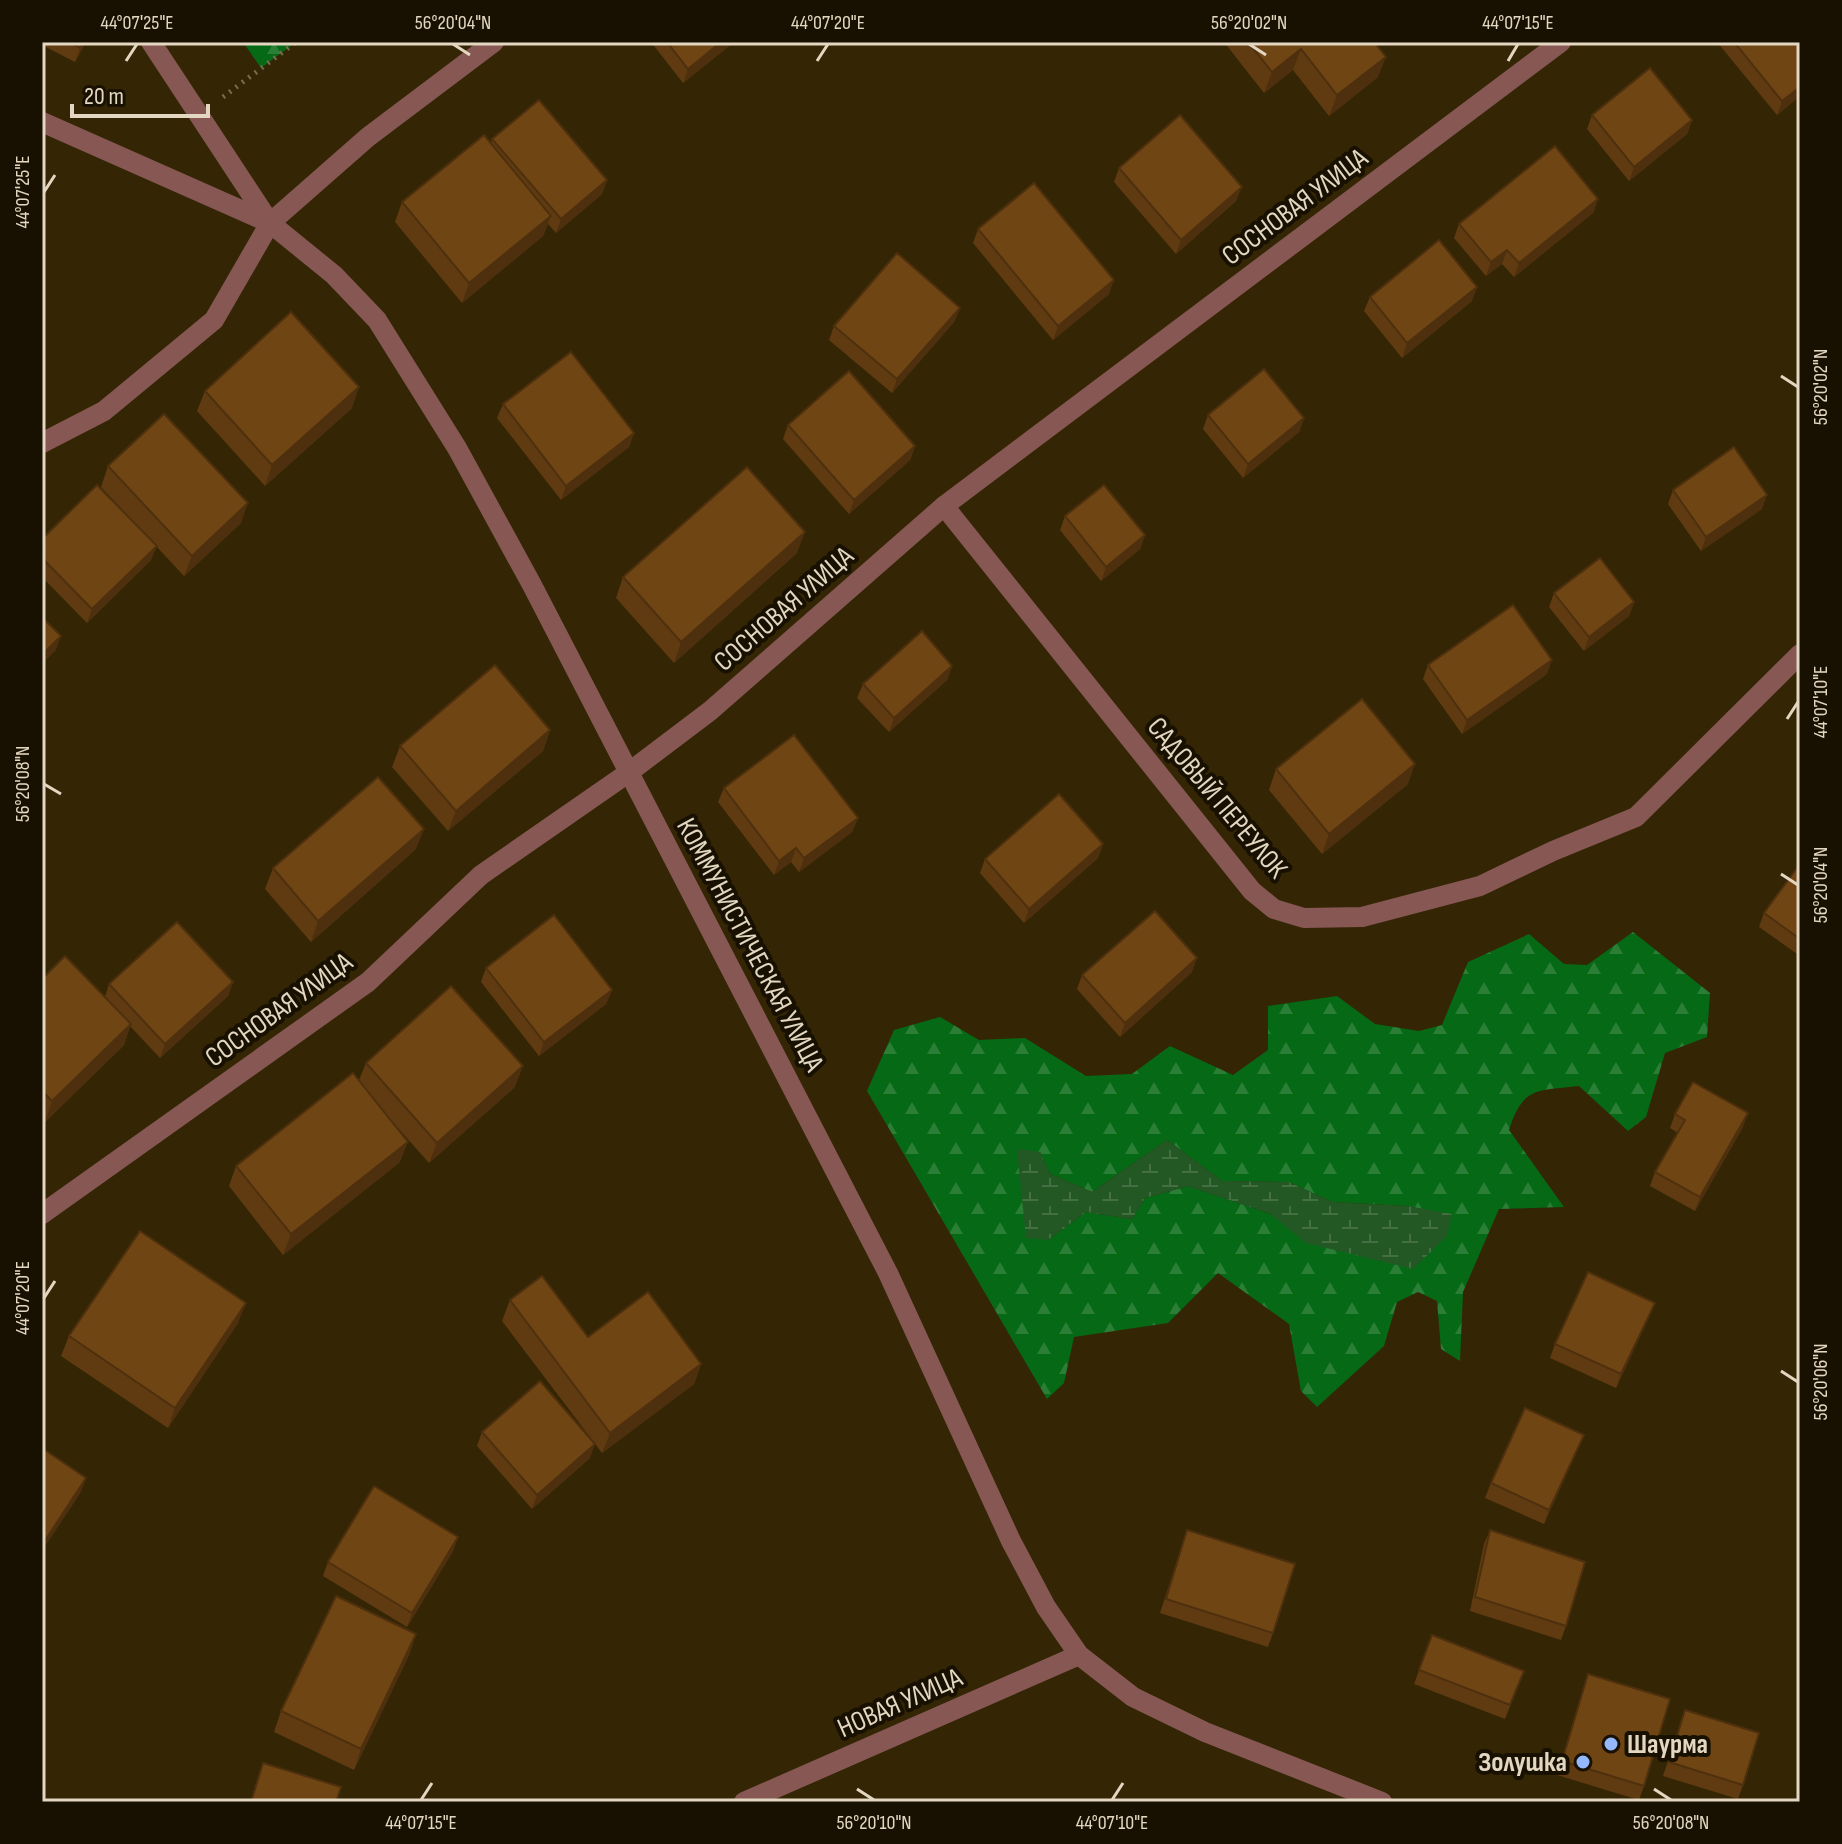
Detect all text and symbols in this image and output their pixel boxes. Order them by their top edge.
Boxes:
text: 44°07'25"E [101,11,173,35]
text: 56°20'04"N [415,11,491,35]
text: 44°07'20"E [791,11,865,35]
text: 56°20'02"N [1211,11,1287,35]
text: 44°07'15"E [1482,11,1554,35]
scale bar [72,68,208,118]
text: 20 m [84,82,124,111]
street label: СОСНОВАЯ УЛИЦА [1216,141,1375,272]
text: 44°07'25"E [11,156,35,228]
text: 56°20'02"N [1809,349,1833,425]
street label: СОСНОВАЯ УЛИЦА [708,539,861,678]
text: 44°07'10"E [1809,666,1833,738]
street label: САДОВЫЙ ПЕРЕУЛОК [1140,711,1294,885]
text: 56°20'08"N [11,746,35,822]
street label: КОММУНИСТИЧЕСКАЯ УЛИЦА [669,813,831,1078]
text: 56°20'04"N [1809,847,1833,923]
street label: СОСНОВАЯ УЛИЦА [199,945,360,1074]
text: 44°07'20"E [11,1261,35,1335]
text: 56°20'06"N [1809,1344,1833,1420]
street label: НОВАЯ УЛИЦА [833,1661,968,1745]
place label: Шаурма [1627,1728,1708,1761]
marker: Шаурма [1602,1735,1620,1753]
place label: Золушка [1478,1746,1567,1779]
marker: Золушка [1574,1753,1592,1771]
text: 44°07'15"E [385,1811,457,1835]
text: 56°20'10"N [837,1811,912,1835]
text: 44°07'10"E [1076,1811,1148,1835]
text: 56°20'08"N [1633,1811,1709,1835]

